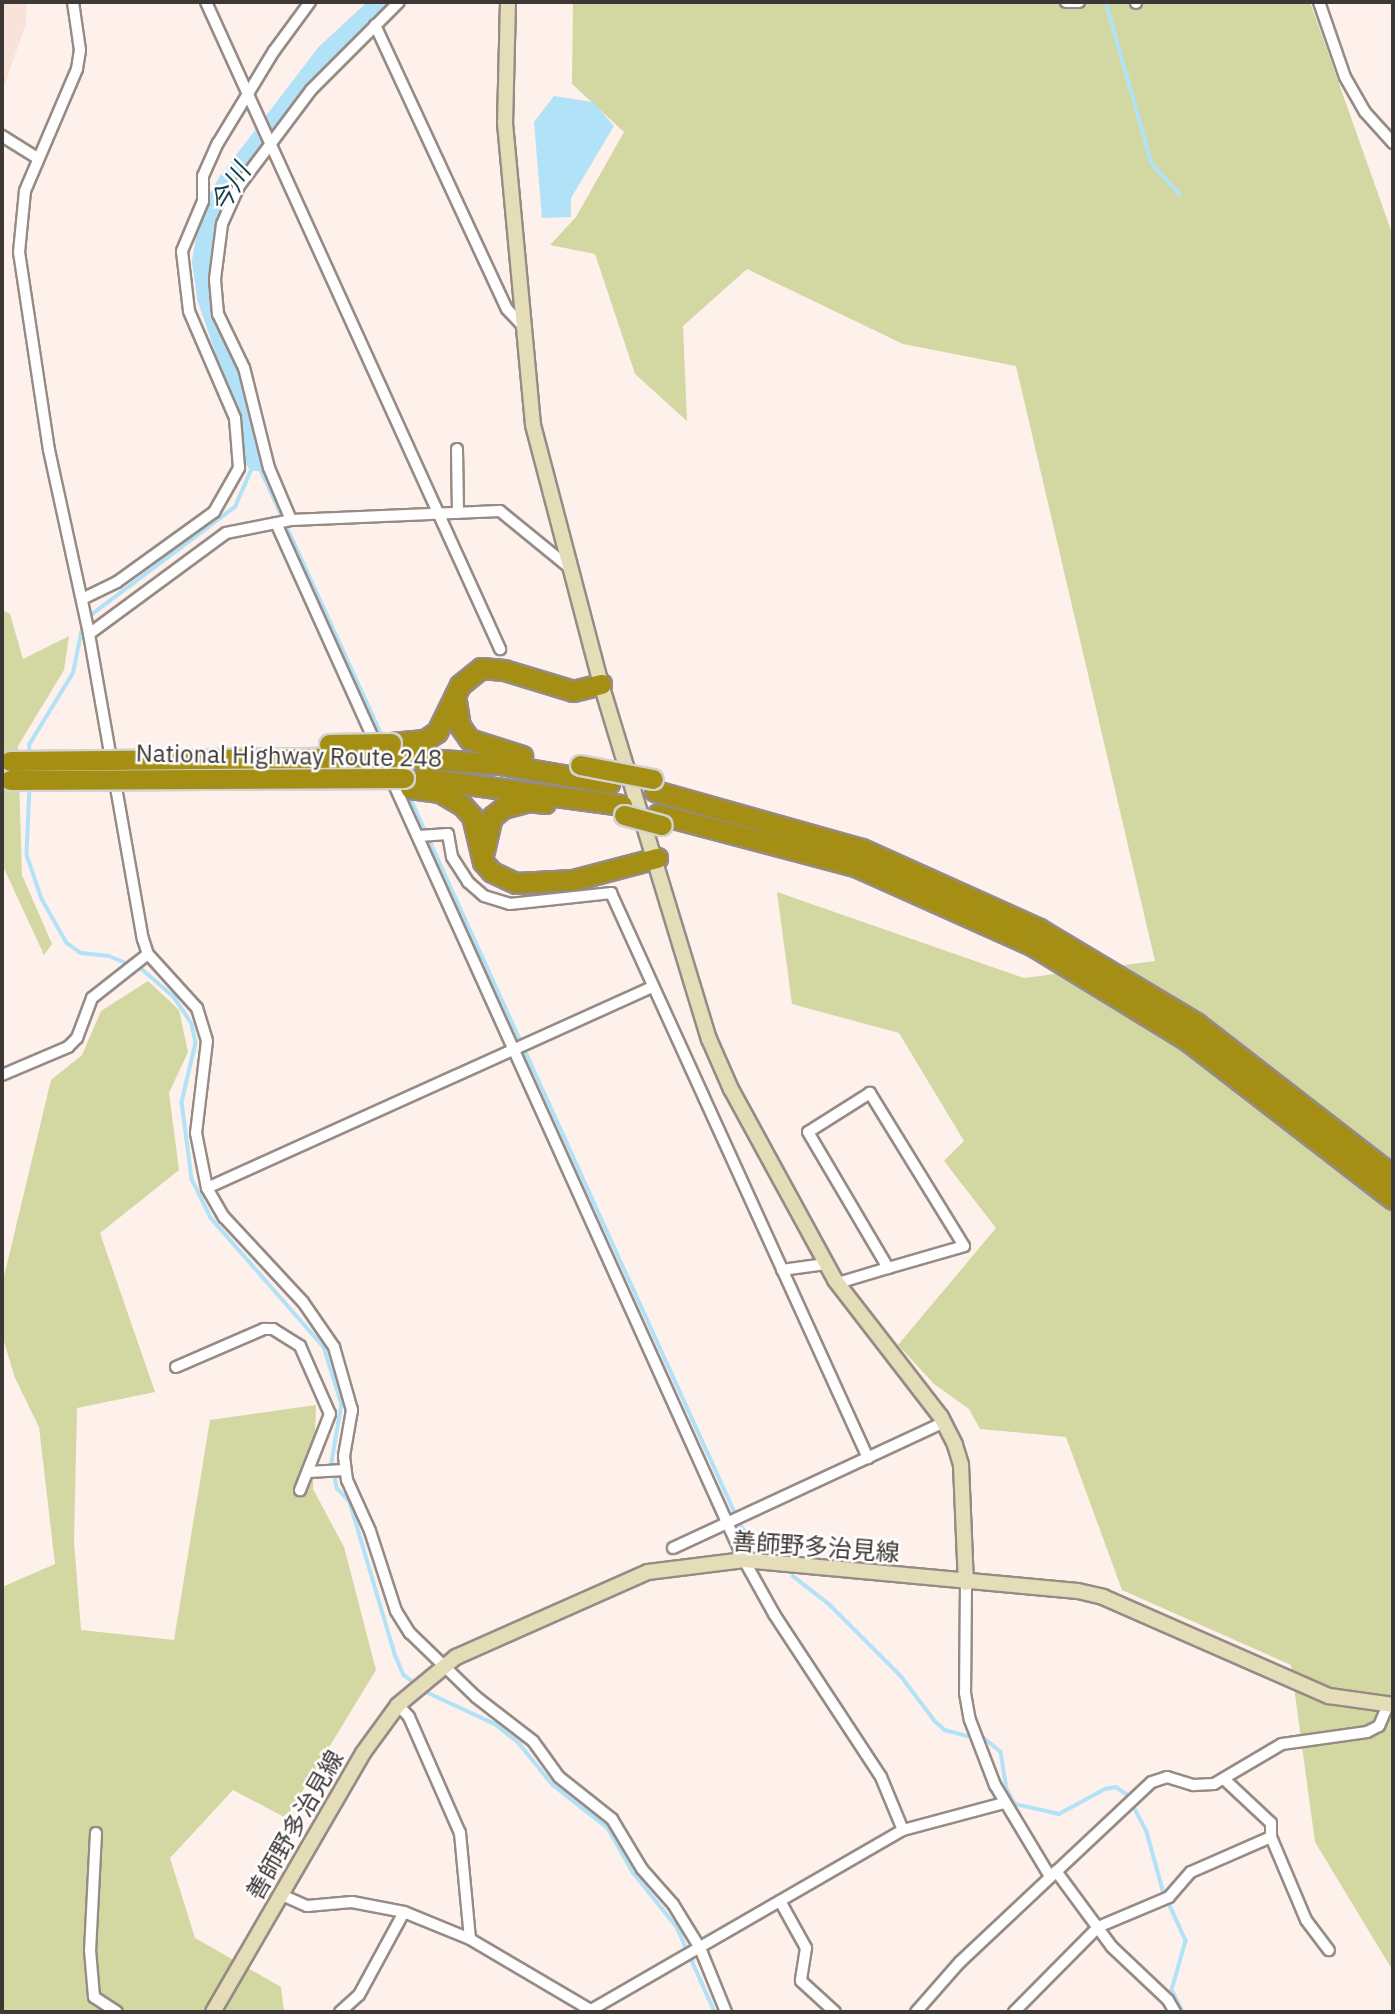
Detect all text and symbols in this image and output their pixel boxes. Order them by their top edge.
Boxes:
water label: 今川 [203,158,257,218]
street label: National Highway Route 248 [136,739,442,773]
street label: 善師野多治見線 [731,1527,901,1567]
street label: 善師野多治見線 [241,1745,349,1905]

